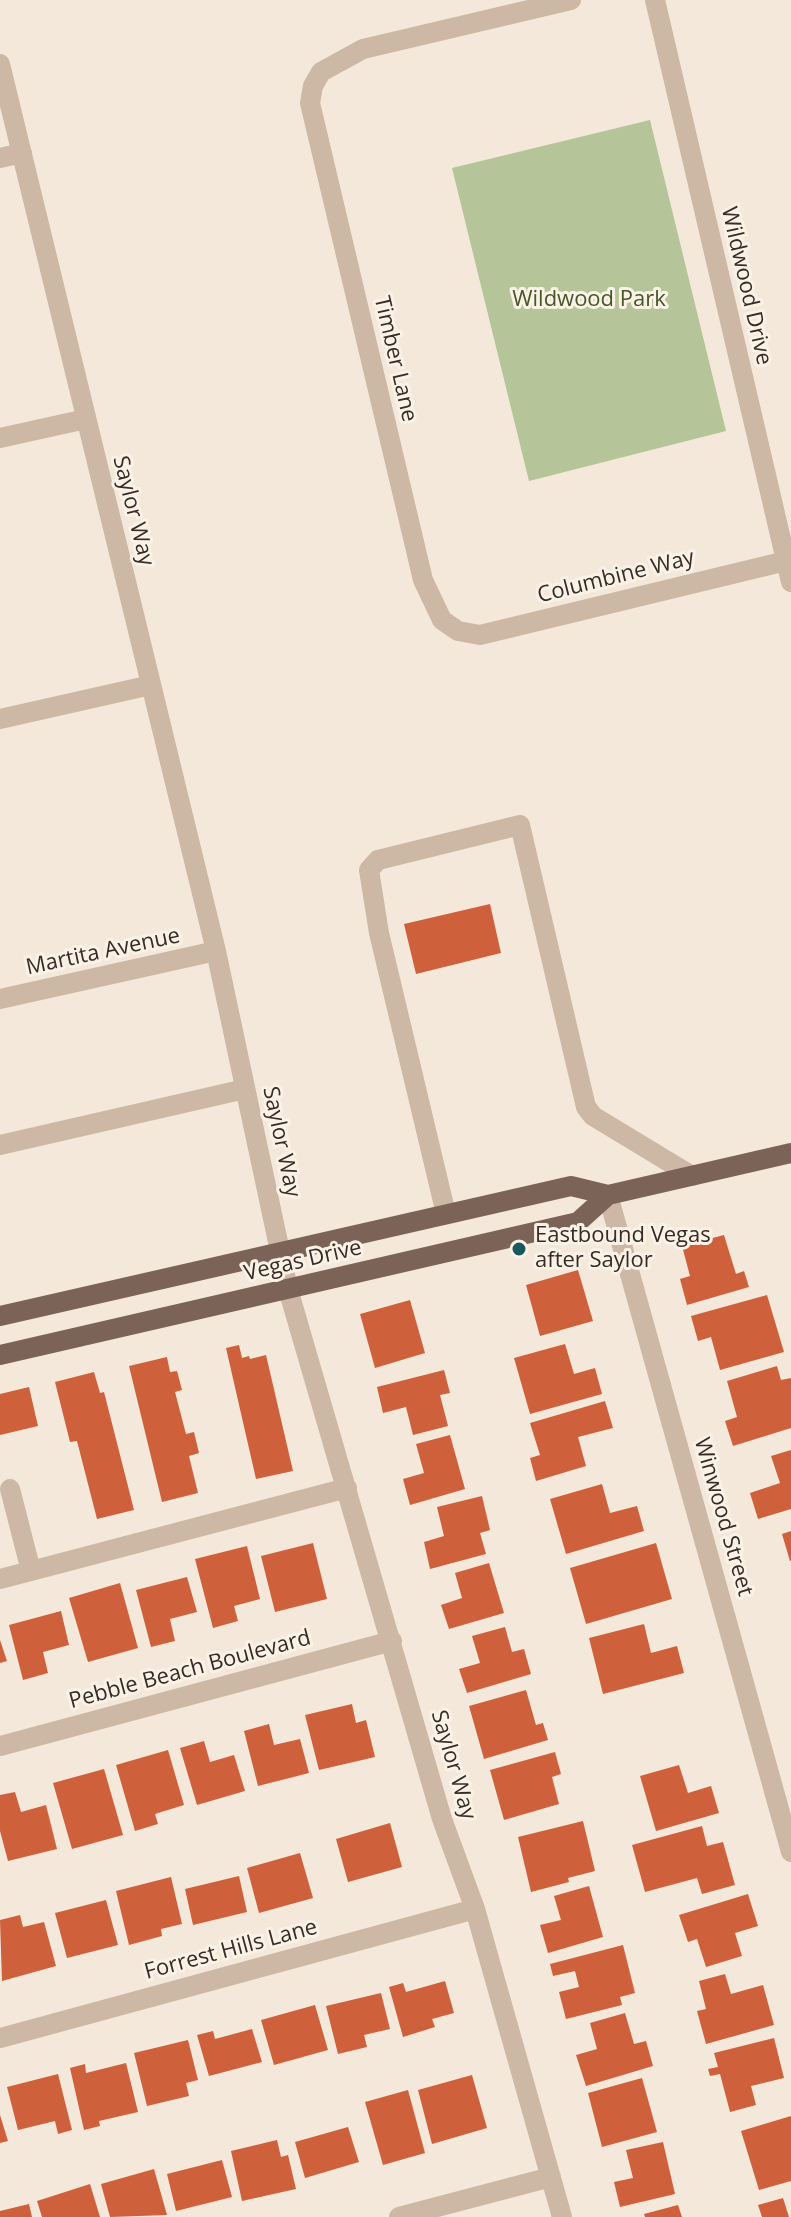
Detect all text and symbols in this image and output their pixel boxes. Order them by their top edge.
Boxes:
street label: Wildwood Drive [715,204,777,368]
park label: Wildwood Park [512,287,666,313]
street label: Timber Lane [368,294,422,424]
street label: Saylor Way [107,453,159,569]
street label: Columbine Way [535,545,697,609]
street label: Martita Avenue [24,923,182,981]
street label: Saylor Way [256,1084,306,1200]
place label: Eastbound Vegas after Saylor [535,1223,711,1274]
street label: Vegas Drive [242,1235,364,1287]
marker: Eastbound Vegas after Saylor [510,1240,528,1258]
street label: Winwood Street [688,1435,758,1599]
street label: Pebble Beach Boulevard [66,1625,314,1715]
street label: Saylor Way [425,1707,481,1823]
street label: Forrest Hills Lane [142,1914,320,1986]

